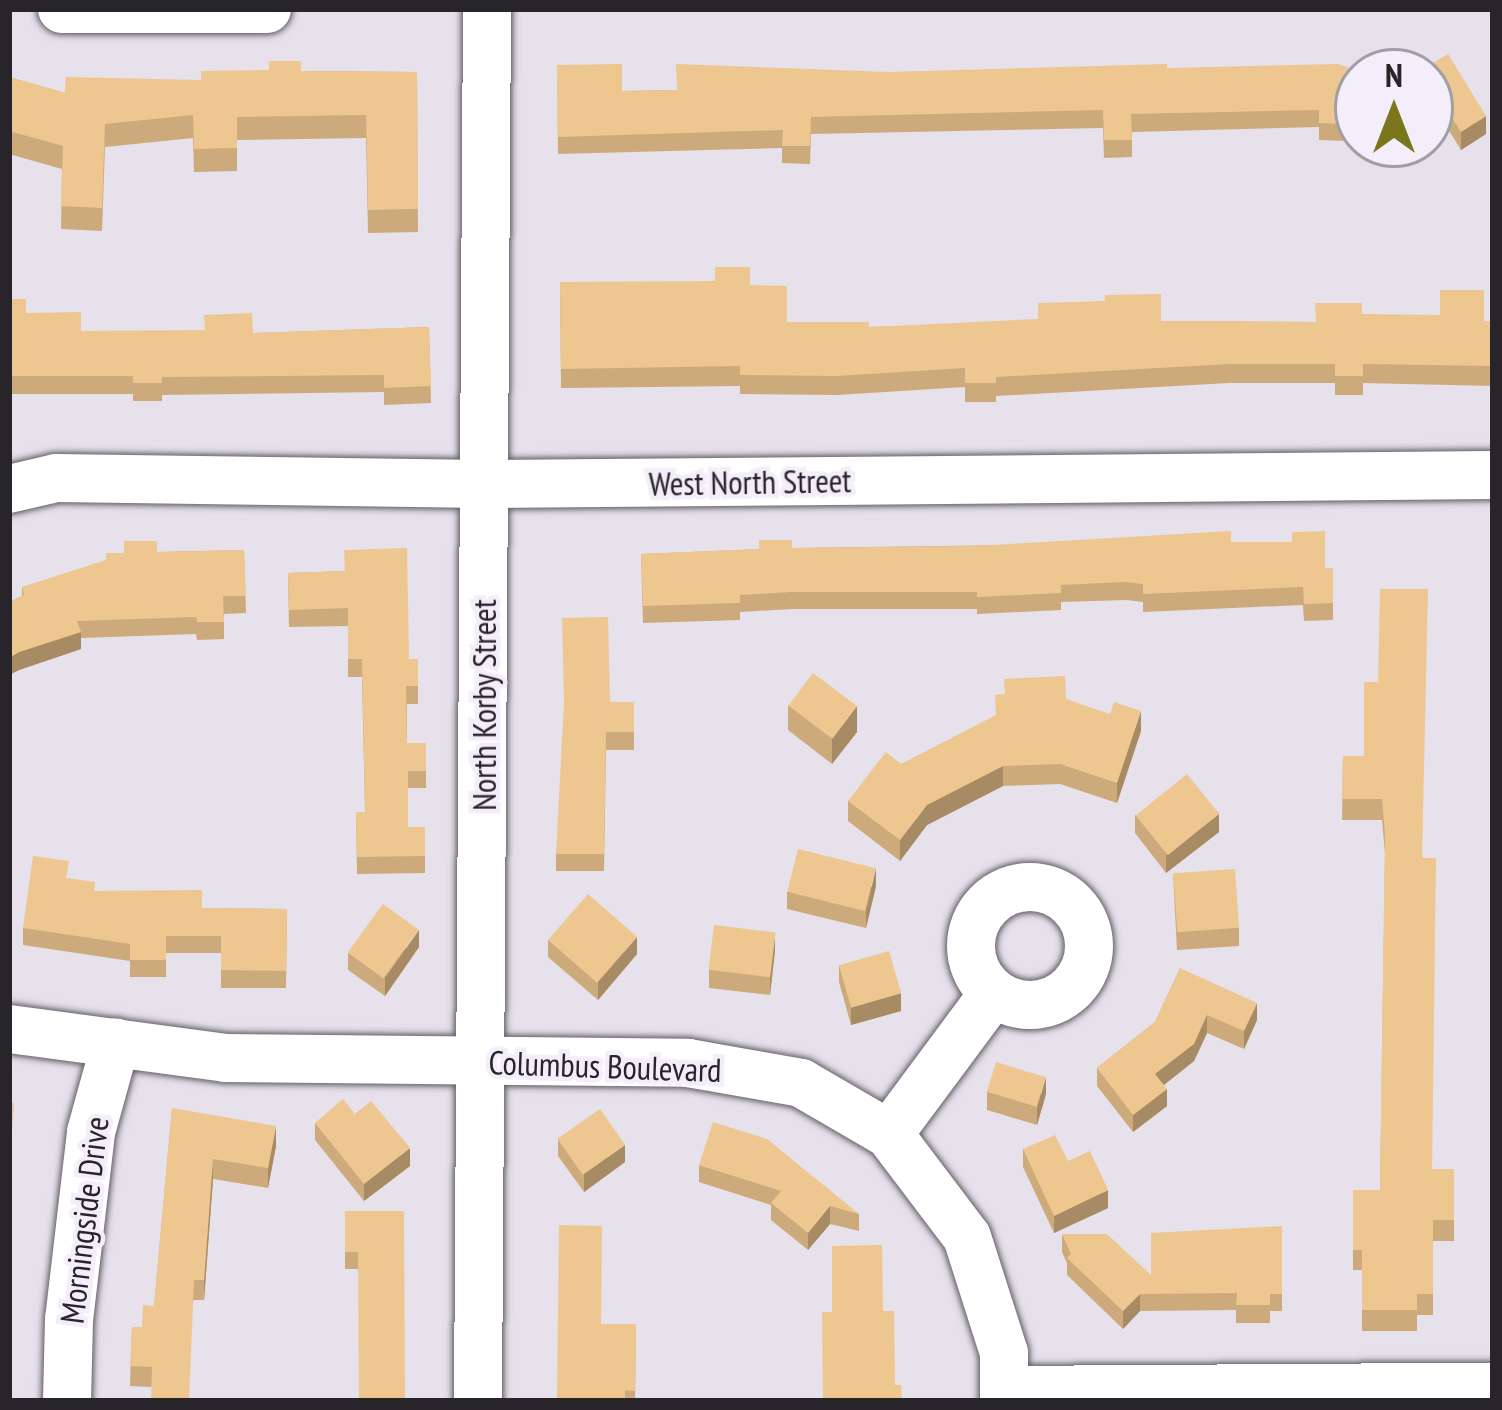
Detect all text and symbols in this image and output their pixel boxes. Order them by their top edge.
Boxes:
north arrow [1334,48,1454,168]
text: N [1385,53,1403,96]
street label: West North Street [648,460,852,504]
street label: North Korby Street [464,599,504,811]
street label: Columbus Boulevard [488,1042,722,1090]
street label: Morningside Drive [52,1114,116,1326]

